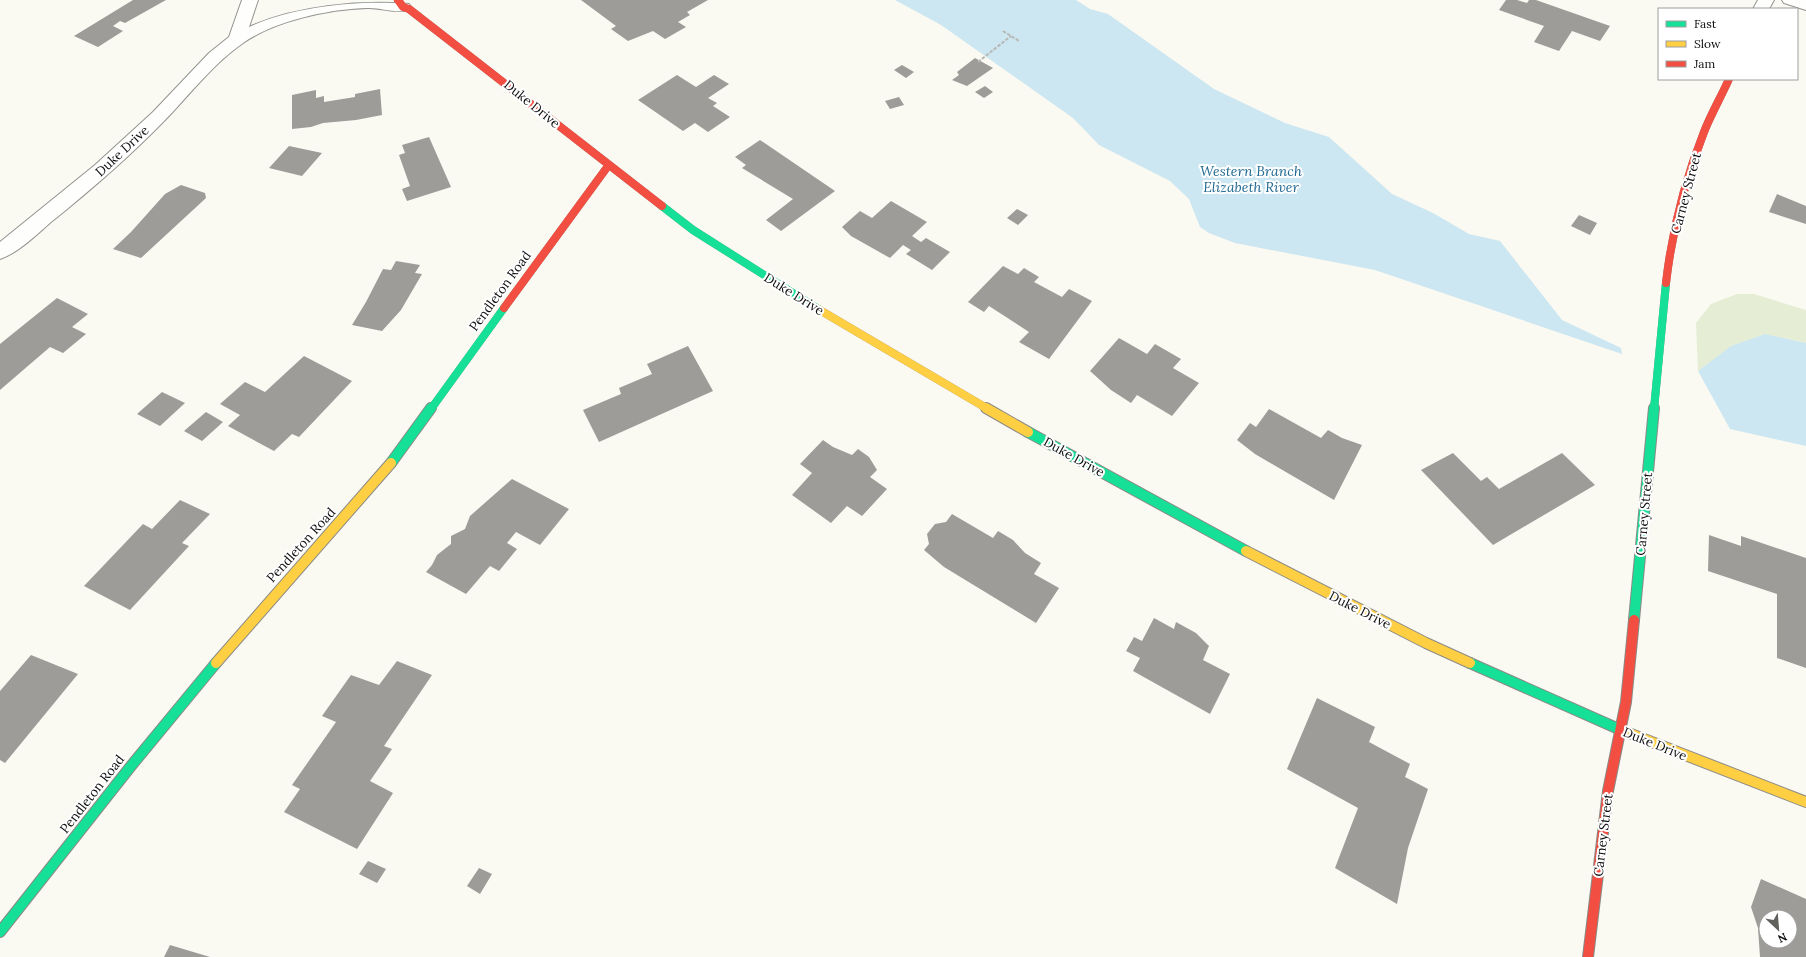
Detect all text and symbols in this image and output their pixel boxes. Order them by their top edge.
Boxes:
legend [1658,8,1798,80]
text: Fast [1694,16,1717,31]
text: Slow [1694,36,1721,51]
text: Jam [1693,56,1715,71]
street label: Duke Drive [500,76,564,132]
street label: Duke Drive [92,122,152,180]
street label: Carney Street [1667,151,1705,235]
water label: Western Branch Elizabeth River [1200,162,1302,196]
street label: Pendleton Road [465,247,535,334]
street label: Duke Drive [761,269,827,319]
street label: Duke Drive [1040,433,1108,481]
street label: Carney Street [1632,472,1656,556]
street label: Pendleton Road [263,504,339,586]
street label: Duke Drive [1326,587,1394,633]
street label: Duke Drive [1621,724,1689,764]
street label: Pendleton Road [56,751,128,837]
street label: Carney Street [1589,793,1617,877]
north arrow [1758,909,1798,949]
text: N [1775,930,1789,946]

